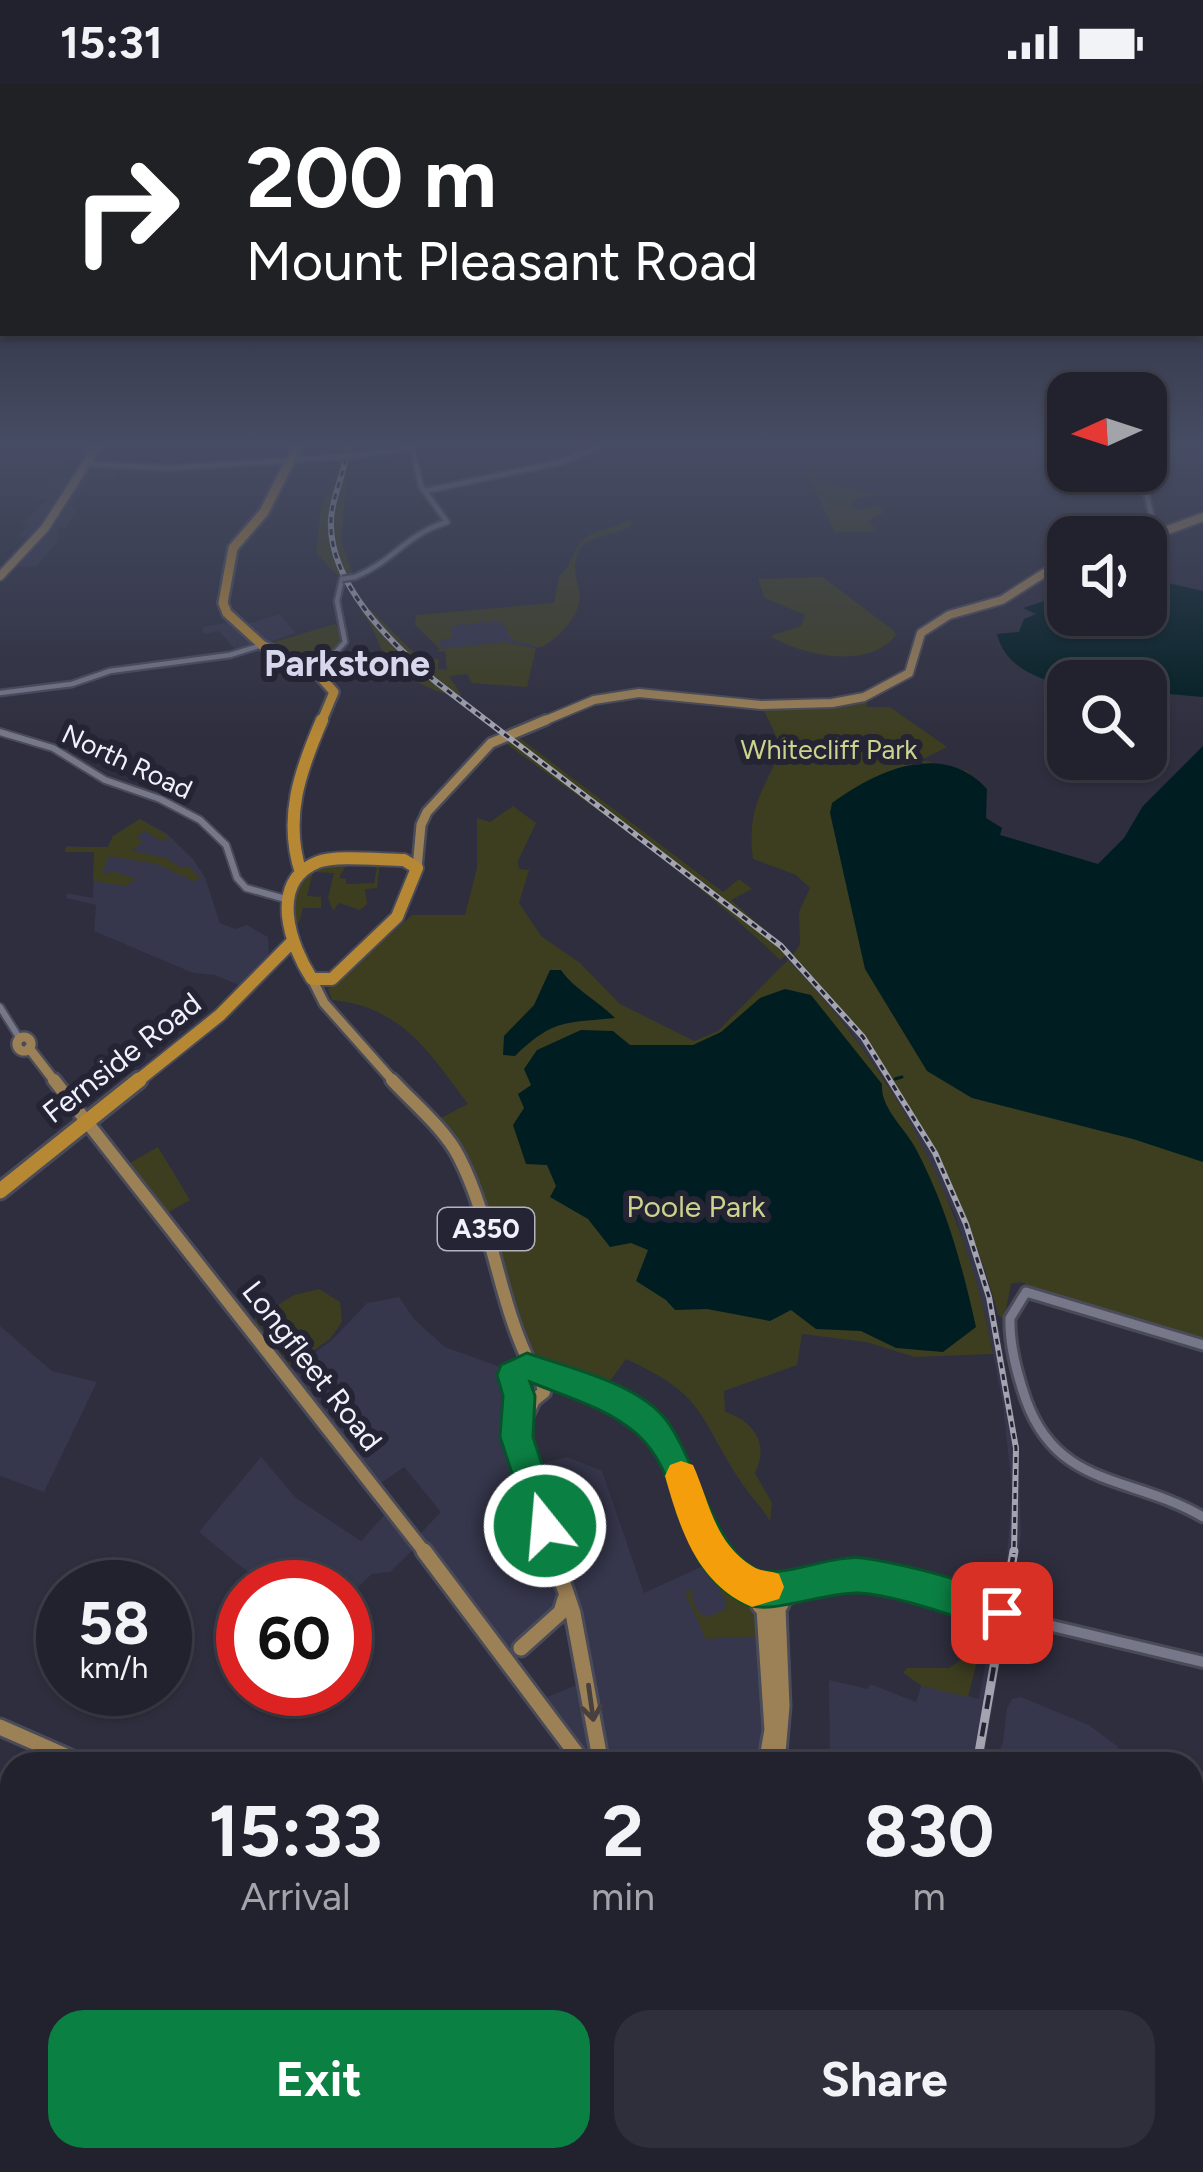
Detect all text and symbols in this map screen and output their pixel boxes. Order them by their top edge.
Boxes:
text: 15:31 [60,15,163,69]
text: 200 m [246,127,497,228]
icon: right [48,132,204,288]
text: Mount Pleasant Road [246,229,758,294]
north arrow [1047,372,1167,492]
map controls [1047,372,1167,780]
button: sound [1047,516,1167,636]
district label: Parkstone [264,642,430,685]
button: search [1047,660,1167,780]
street label: North Road [57,717,198,806]
park label: Whitecliff Park [741,733,918,766]
street label: Fernside Road [35,984,208,1131]
park label: Poole Park [626,1188,766,1225]
road number: A350 [438,1208,534,1250]
street label: Longfleet Road [235,1273,390,1458]
position arrow [482,1463,608,1589]
speed limit sign: 60 [216,1560,372,1716]
pin [951,1562,1053,1664]
icon: arrive [969,1580,1035,1646]
text: 58 [78,1587,150,1659]
text: km/h [80,1649,148,1686]
one-way arrow [580,1682,603,1721]
text: 15:33 [209,1788,383,1874]
text: 2 [602,1788,644,1874]
text: 830 [864,1788,994,1874]
text: Arrival [240,1873,351,1920]
text: min [591,1873,655,1920]
text: m [912,1873,946,1920]
button: Exit [48,2010,590,2148]
button: Share [614,2010,1155,2148]

